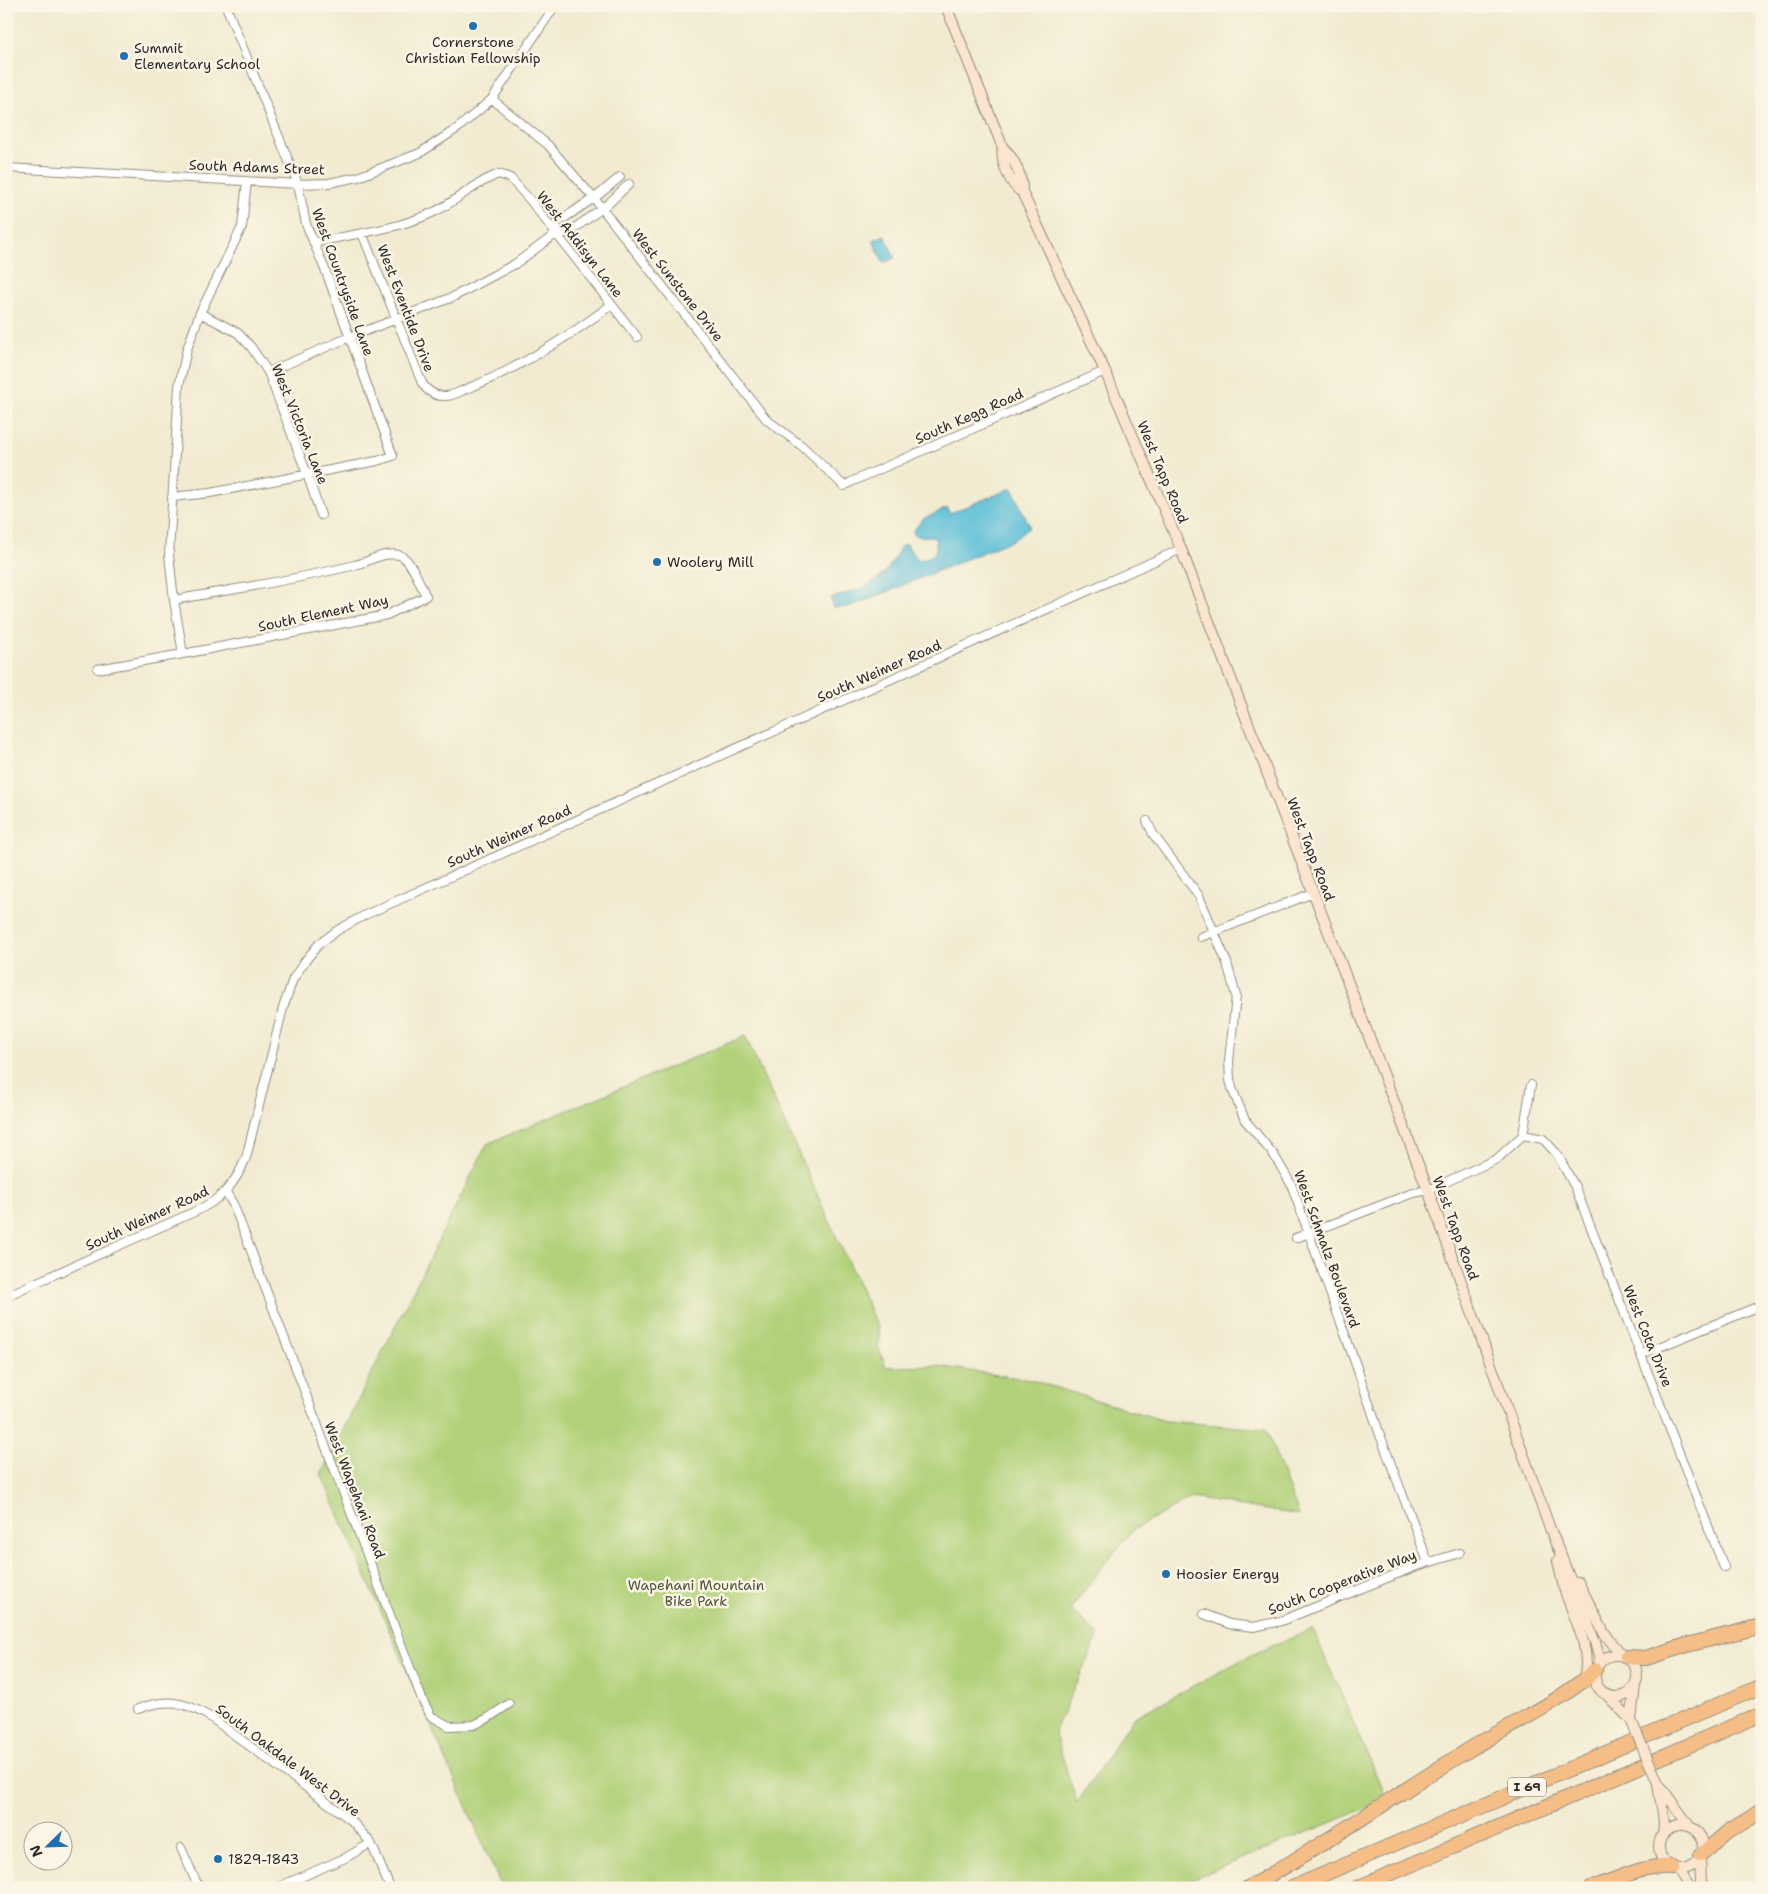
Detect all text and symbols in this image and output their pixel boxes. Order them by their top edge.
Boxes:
marker: Cornerstone Christian Fellowship [467,20,479,32]
place label: Cornerstone Christian Fellowship [405,33,541,67]
place label: Summit Elementary School [134,39,261,73]
marker: Summit Elementary School [118,50,130,62]
street label: South Adams Street [189,156,325,178]
street label: West Addisyn Lane [533,187,627,301]
street label: West Countryside Lane [308,206,378,358]
street label: West Sunstone Drive [628,225,728,345]
street label: West Eventide Drive [373,242,439,374]
street label: West Victoria Lane [268,361,332,487]
street label: South Kegg Road [912,384,1026,448]
street label: West Tapp Road [1133,418,1193,526]
place label: Woolery Mill [667,553,754,571]
marker: Woolery Mill [651,556,663,568]
street label: South Element Way [256,590,390,636]
street label: South Weimer Road [814,635,944,706]
street label: West Tapp Road [1283,795,1339,903]
street label: South Weimer Road [444,800,574,871]
street label: West Schmalz Boulevard [1290,1168,1364,1330]
street label: West Tapp Road [1429,1173,1483,1283]
street label: South Weimer Road [82,1181,212,1254]
street label: West Cota Drive [1619,1282,1677,1390]
street label: West Wapehani Road [321,1419,389,1561]
street label: South Cooperative Way [1265,1545,1419,1619]
place label: Hoosier Energy [1176,1565,1279,1583]
marker: Hoosier Energy [1160,1568,1172,1580]
park label: Wapehani Mountain Bike Park [628,1576,765,1610]
street label: South Oakdale West Drive [212,1700,364,1820]
road number: I 69 [1508,1778,1546,1796]
north arrow [22,1822,72,1872]
text: N [26,1842,46,1860]
place label: 1829-1843 [228,1850,299,1868]
marker: 1829-1843 [212,1853,224,1865]

